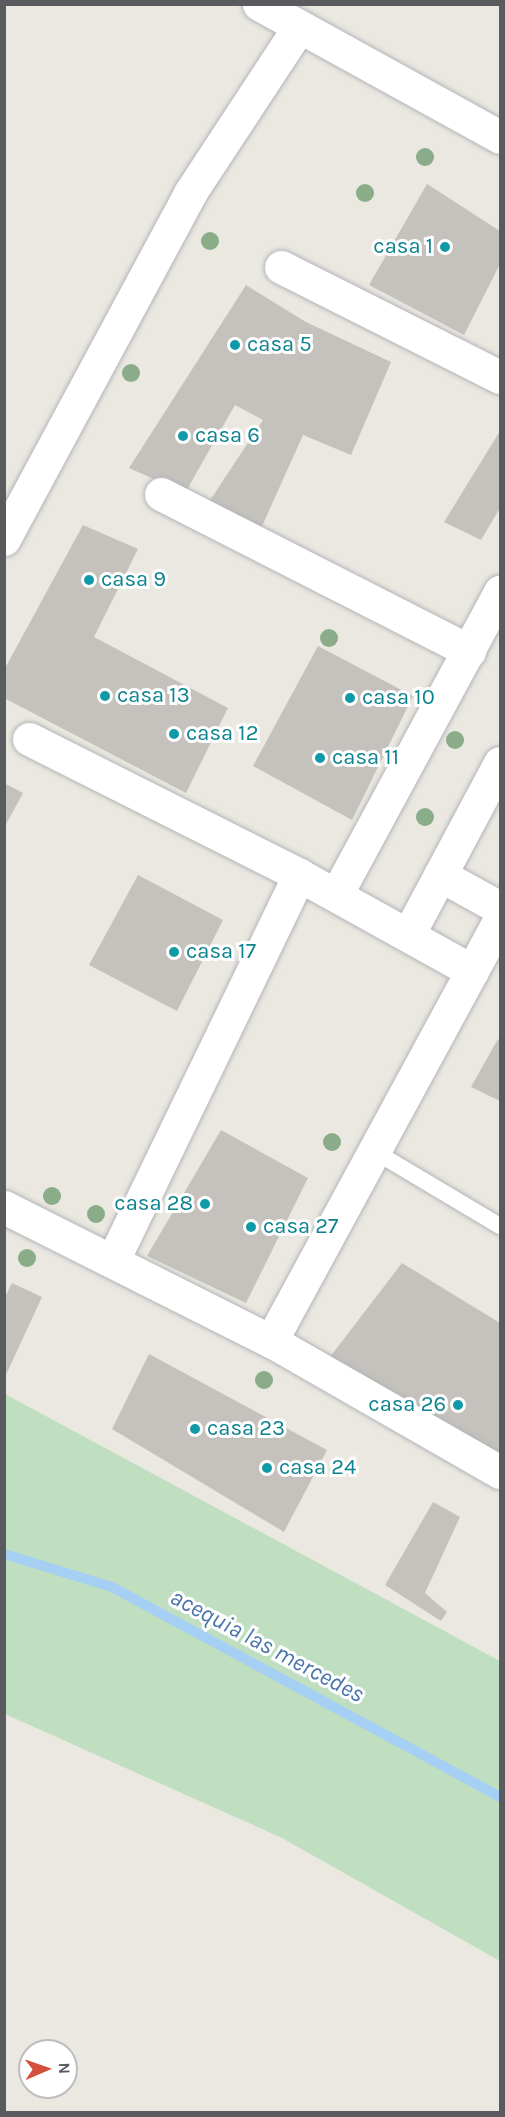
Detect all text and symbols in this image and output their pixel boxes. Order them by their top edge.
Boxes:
place label: casa 1 [373,234,433,260]
marker: casa 1 [438,240,452,254]
place label: casa 5 [247,332,312,358]
marker: casa 5 [228,338,242,352]
place label: casa 6 [195,423,260,449]
marker: casa 6 [176,429,190,443]
place label: casa 9 [101,567,166,593]
marker: casa 9 [82,573,96,587]
place label: casa 13 [117,683,190,709]
place label: casa 10 [362,685,435,711]
marker: casa 13 [98,689,112,703]
marker: casa 10 [343,691,357,705]
place label: casa 12 [186,721,258,747]
marker: casa 12 [167,727,181,741]
place label: casa 11 [332,745,399,771]
marker: casa 11 [313,751,327,765]
place label: casa 17 [186,939,256,965]
marker: casa 17 [167,945,181,959]
place label: casa 28 [114,1191,193,1217]
marker: casa 28 [198,1197,212,1211]
place label: casa 27 [263,1214,338,1240]
marker: casa 27 [244,1220,258,1234]
place label: casa 26 [368,1392,446,1418]
marker: casa 26 [451,1398,465,1412]
place label: casa 23 [207,1416,285,1442]
marker: casa 23 [188,1422,202,1436]
place label: casa 24 [279,1455,356,1481]
marker: casa 24 [260,1461,274,1475]
water label: acequia las mercedes [165,1583,369,1709]
north arrow [18,2039,78,2099]
text: N [55,2062,74,2074]

